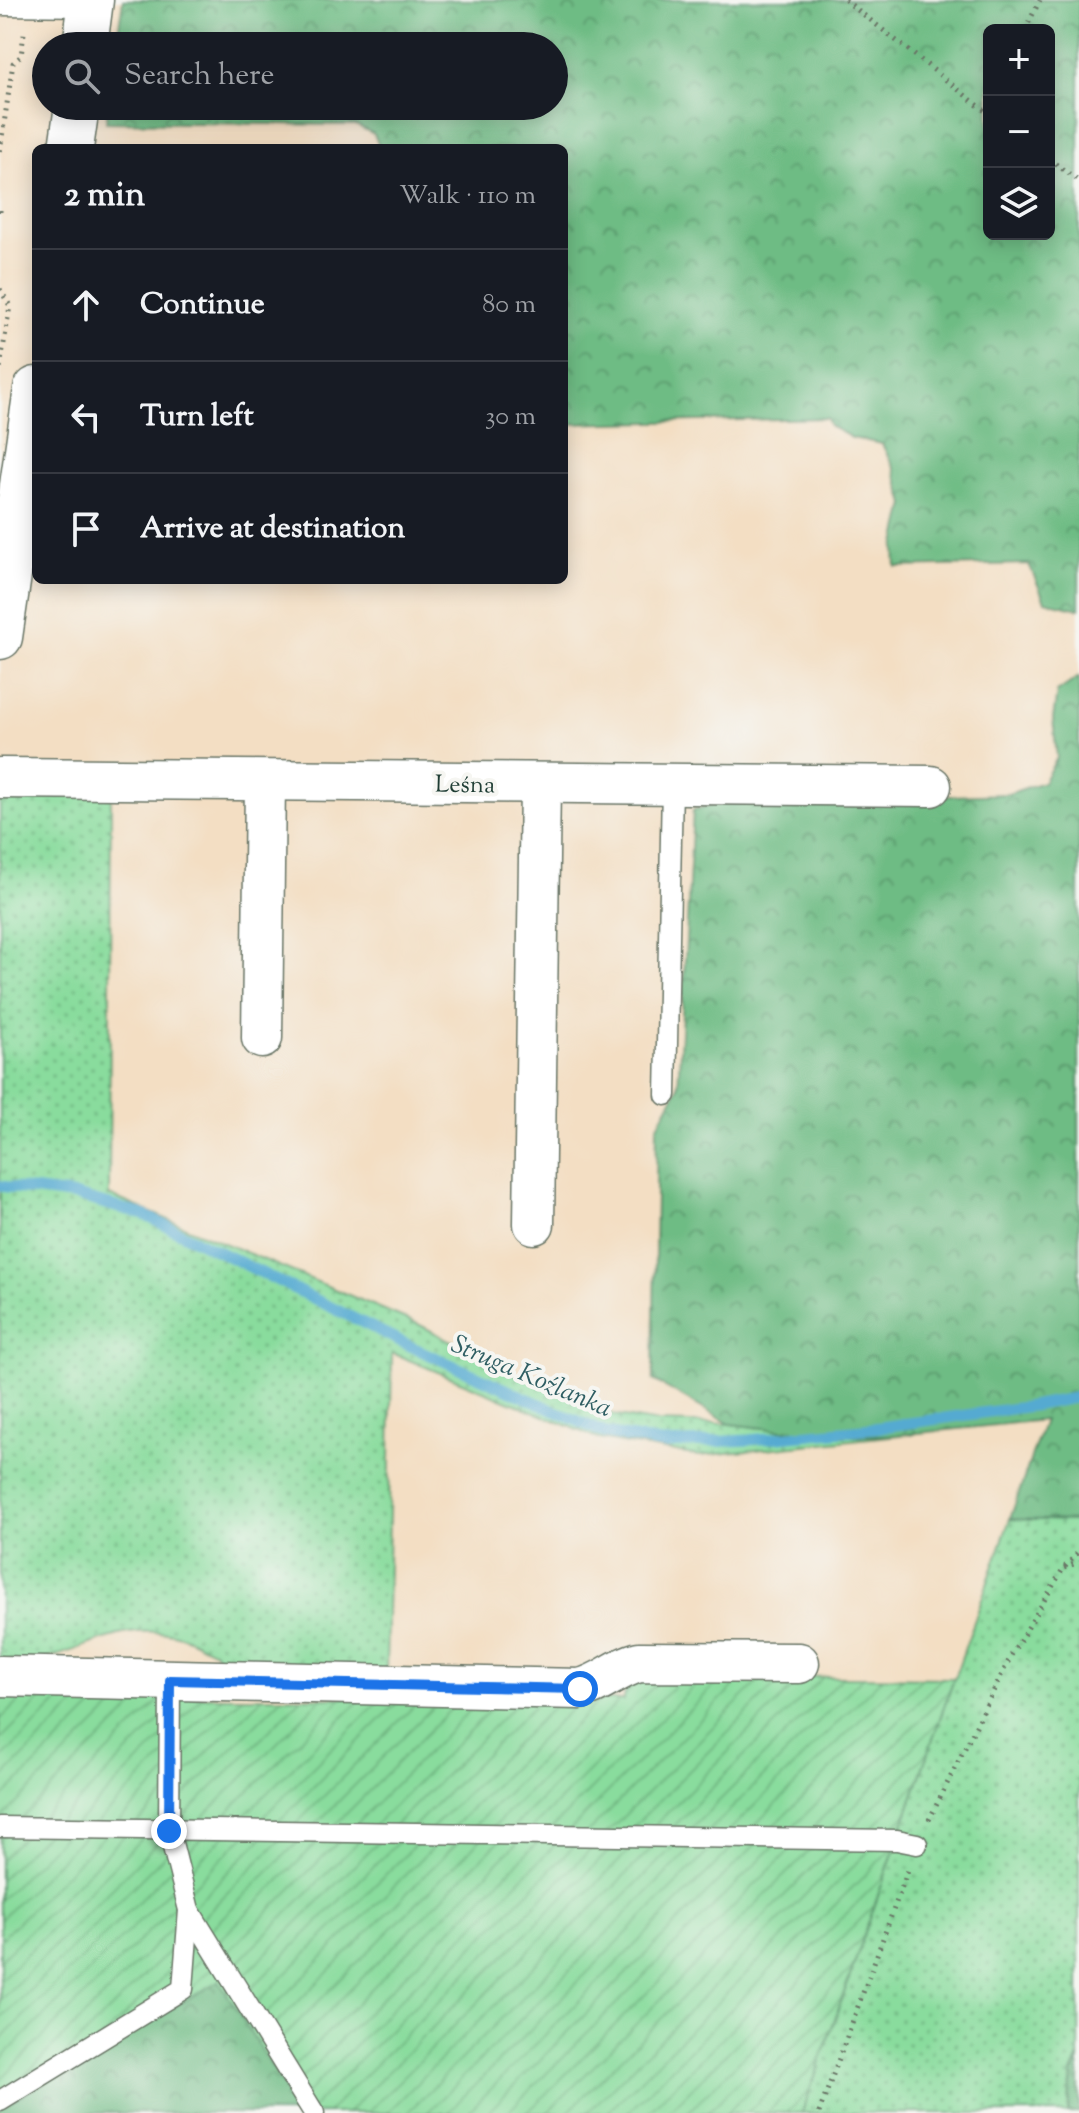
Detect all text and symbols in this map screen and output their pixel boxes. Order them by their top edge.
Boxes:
map controls [983,24,1055,240]
button: + [983,24,1055,96]
search box [32,32,568,120]
icon: search [60,54,104,98]
text: Search here [124,55,274,98]
button: − [983,96,1055,168]
button: layers [983,168,1055,240]
text: 2 min [64,172,145,221]
text: Walk · 110 m [399,178,536,215]
icon: ahead [64,283,108,327]
text: Continue [140,284,265,327]
text: 80 m [482,287,536,324]
icon: left [64,395,108,439]
text: Turn left [140,396,254,439]
text: 30 m [485,399,536,436]
icon: arrive [64,507,108,551]
text: Arrive at destination [140,508,405,551]
street label: Leśna [435,768,495,804]
water label: Struga Koźlanka [445,1327,617,1428]
route start [562,1671,598,1707]
route end [151,1813,187,1849]

